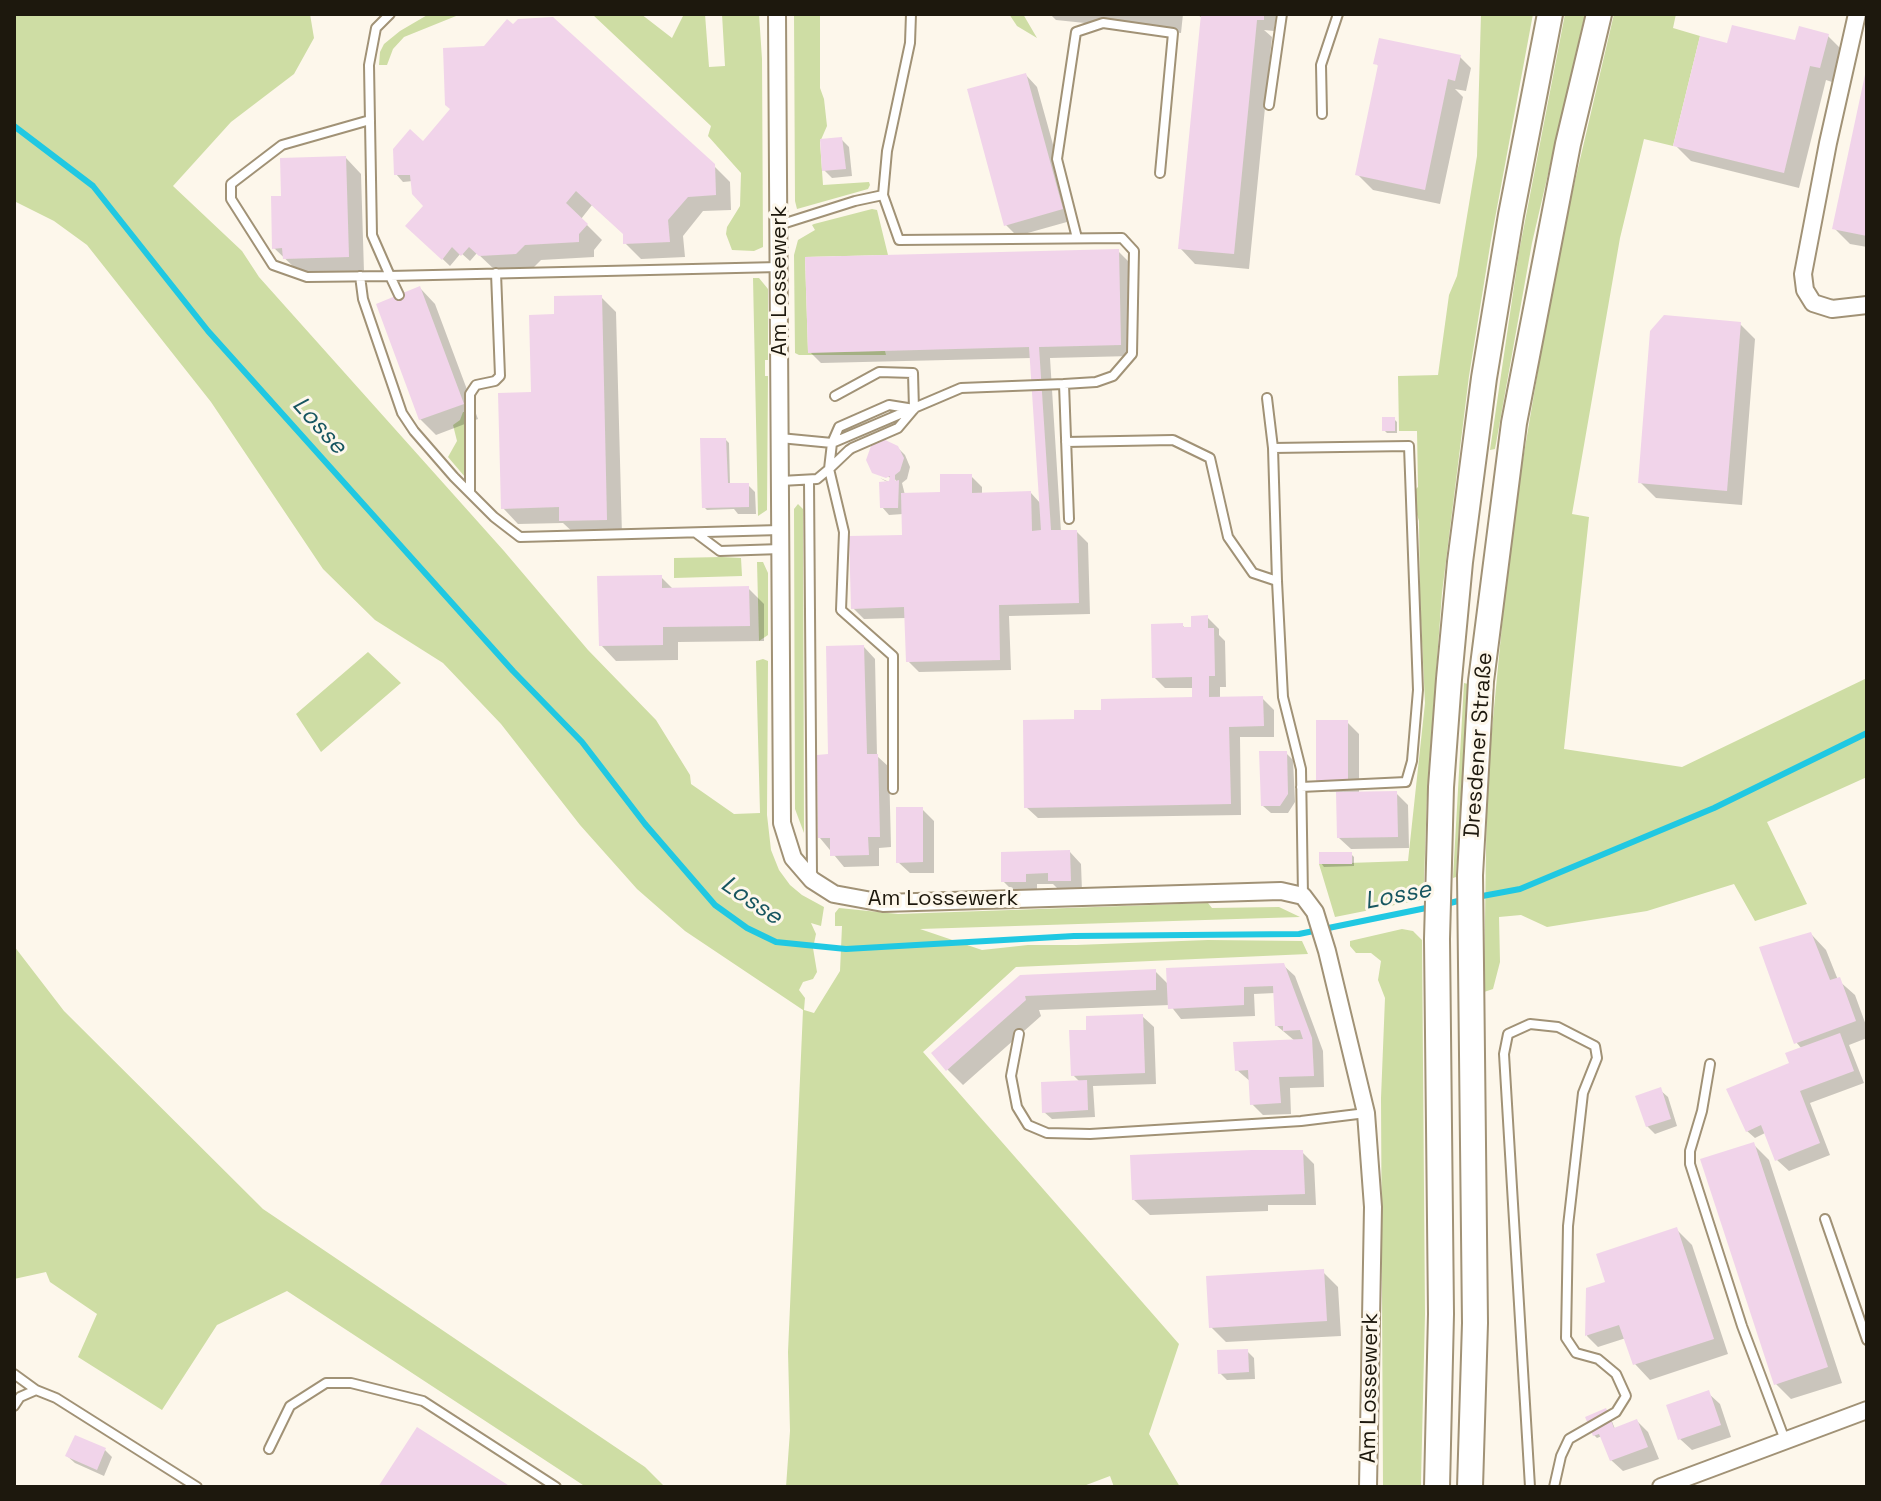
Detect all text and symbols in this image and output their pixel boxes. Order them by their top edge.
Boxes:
street label: Am Lossewerk [767,206,793,356]
water label: Losse [286,391,352,461]
street label: Dresdener Straße [1459,651,1499,839]
water label: Losse [715,870,787,932]
water label: Losse [1362,875,1434,917]
street label: Am Lossewerk [868,886,1018,912]
street label: Am Lossewerk [1355,1313,1385,1463]

